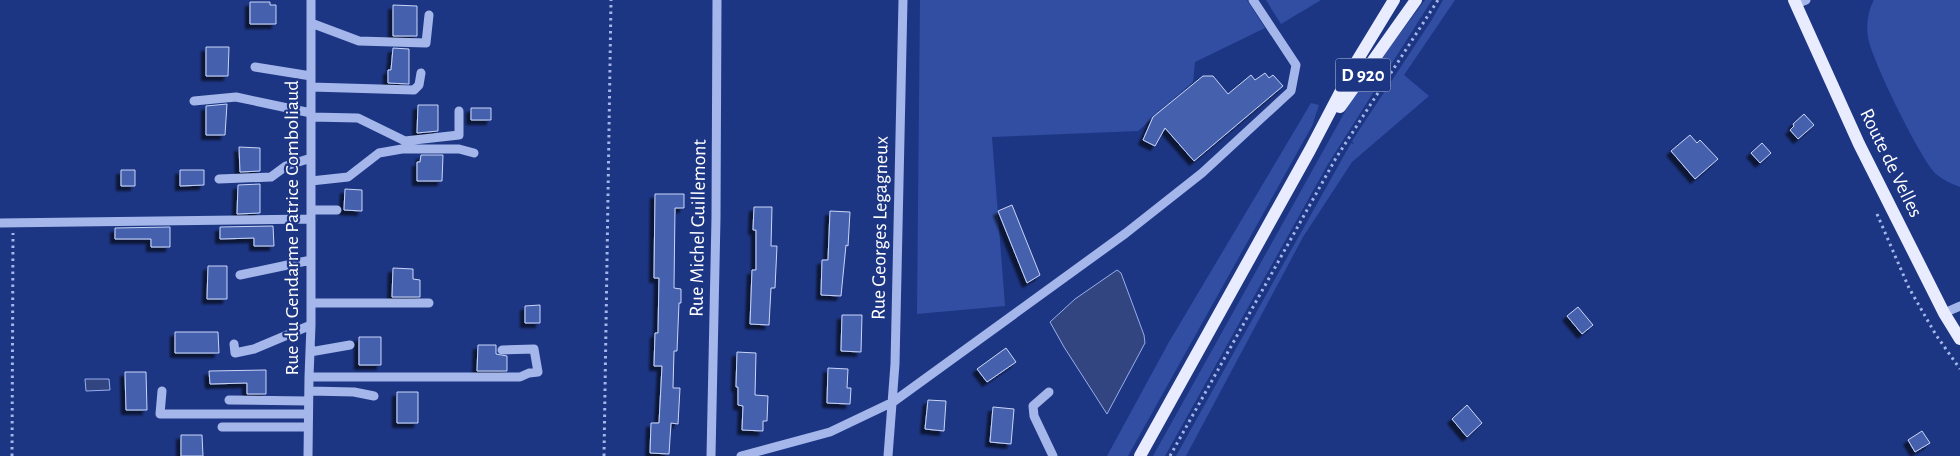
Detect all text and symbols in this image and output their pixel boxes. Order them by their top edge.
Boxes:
road number: D 920 [1336,58,1390,92]
street label: Rue du Gendarme Patrice Comboliaud [282,80,302,376]
street label: Route de Velles [1856,106,1926,220]
street label: Rue Georges Legagneux [868,136,892,320]
street label: Rue Michel Guillemont [686,138,710,317]

